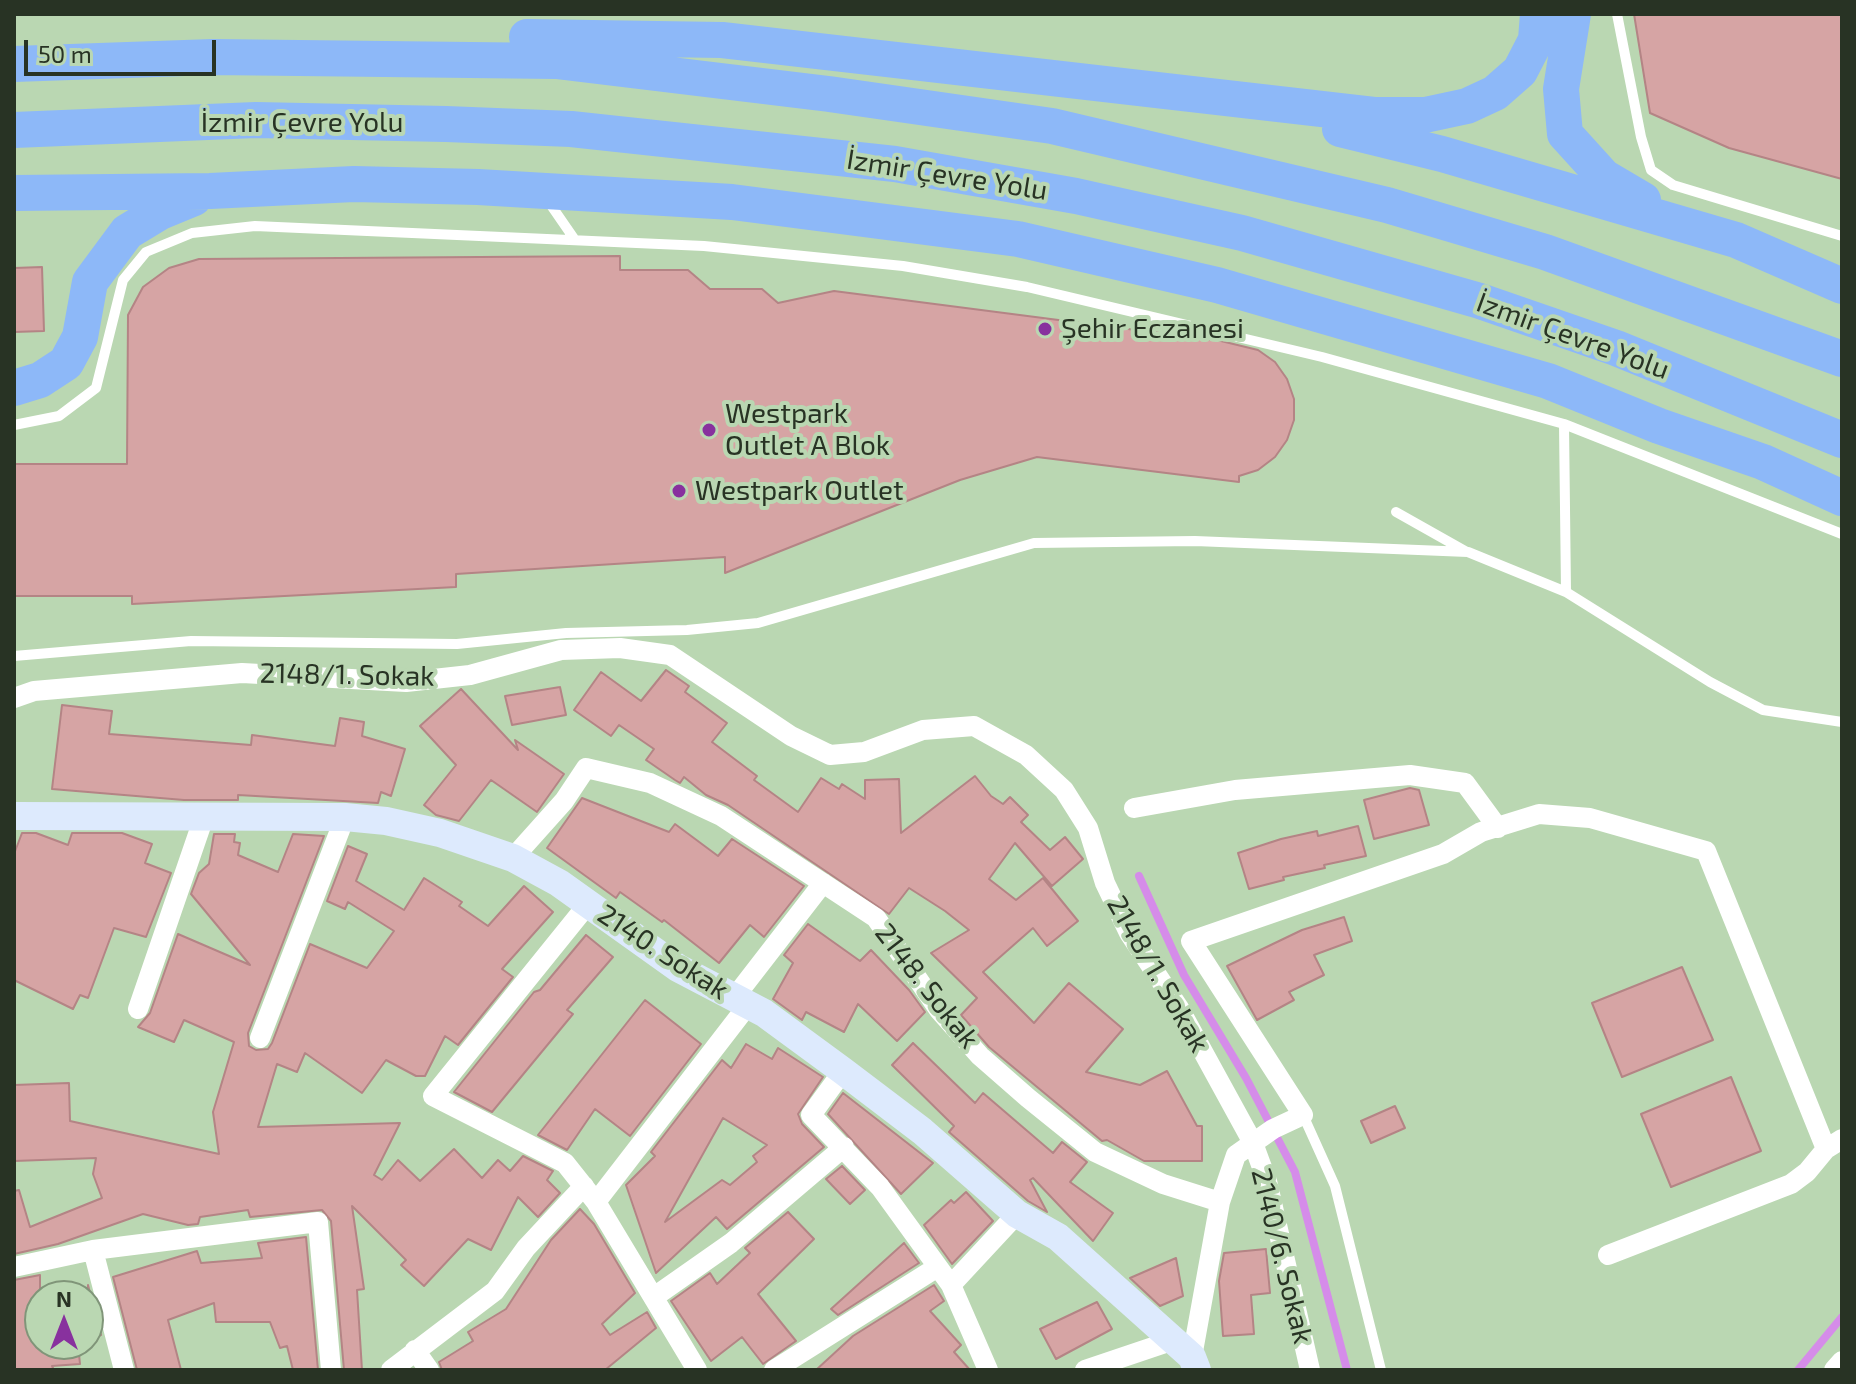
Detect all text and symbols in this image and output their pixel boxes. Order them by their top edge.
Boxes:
scale bar [28,24,220,74]
text: 50 m [38,39,92,68]
street label: İzmir Çevre Yolu [201,106,403,140]
street label: İzmir Çevre Yolu [844,143,1050,207]
street label: İzmir Çevre Yolu [1472,286,1674,386]
place label: Şehir Eczanesi [1061,312,1244,346]
marker: Şehir Eczanesi [1036,320,1054,338]
place label: Westpark Outlet A Blok [725,397,890,463]
marker: Westpark Outlet A Blok [700,421,718,439]
place label: Westpark Outlet [695,474,904,508]
marker: Westpark Outlet [670,482,688,500]
street label: 2148/1. Sokak [259,657,435,693]
street label: 2148/1. Sokak [1100,890,1216,1058]
street label: 2140. Sokak [591,897,735,1007]
street label: 2148. Sokak [868,917,986,1055]
street label: 2140/6. Sokak [1244,1165,1320,1347]
north arrow [24,1280,104,1360]
text: N [56,1285,72,1311]

